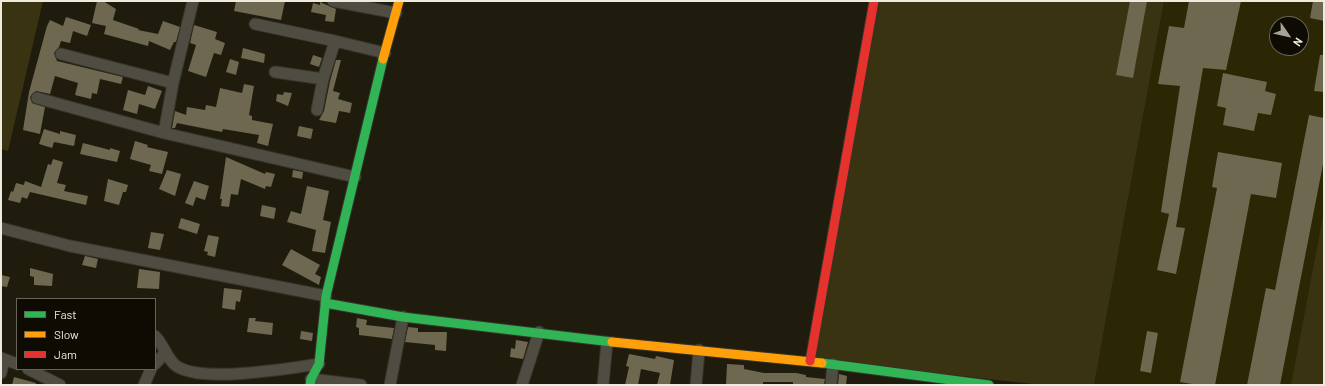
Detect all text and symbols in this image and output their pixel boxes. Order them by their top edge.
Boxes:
north arrow [1269,16,1309,56]
text: N [1291,36,1306,49]
legend [16,298,156,370]
text: Fast [54,307,77,321]
text: Slow [54,327,79,341]
text: Jam [54,347,77,361]

